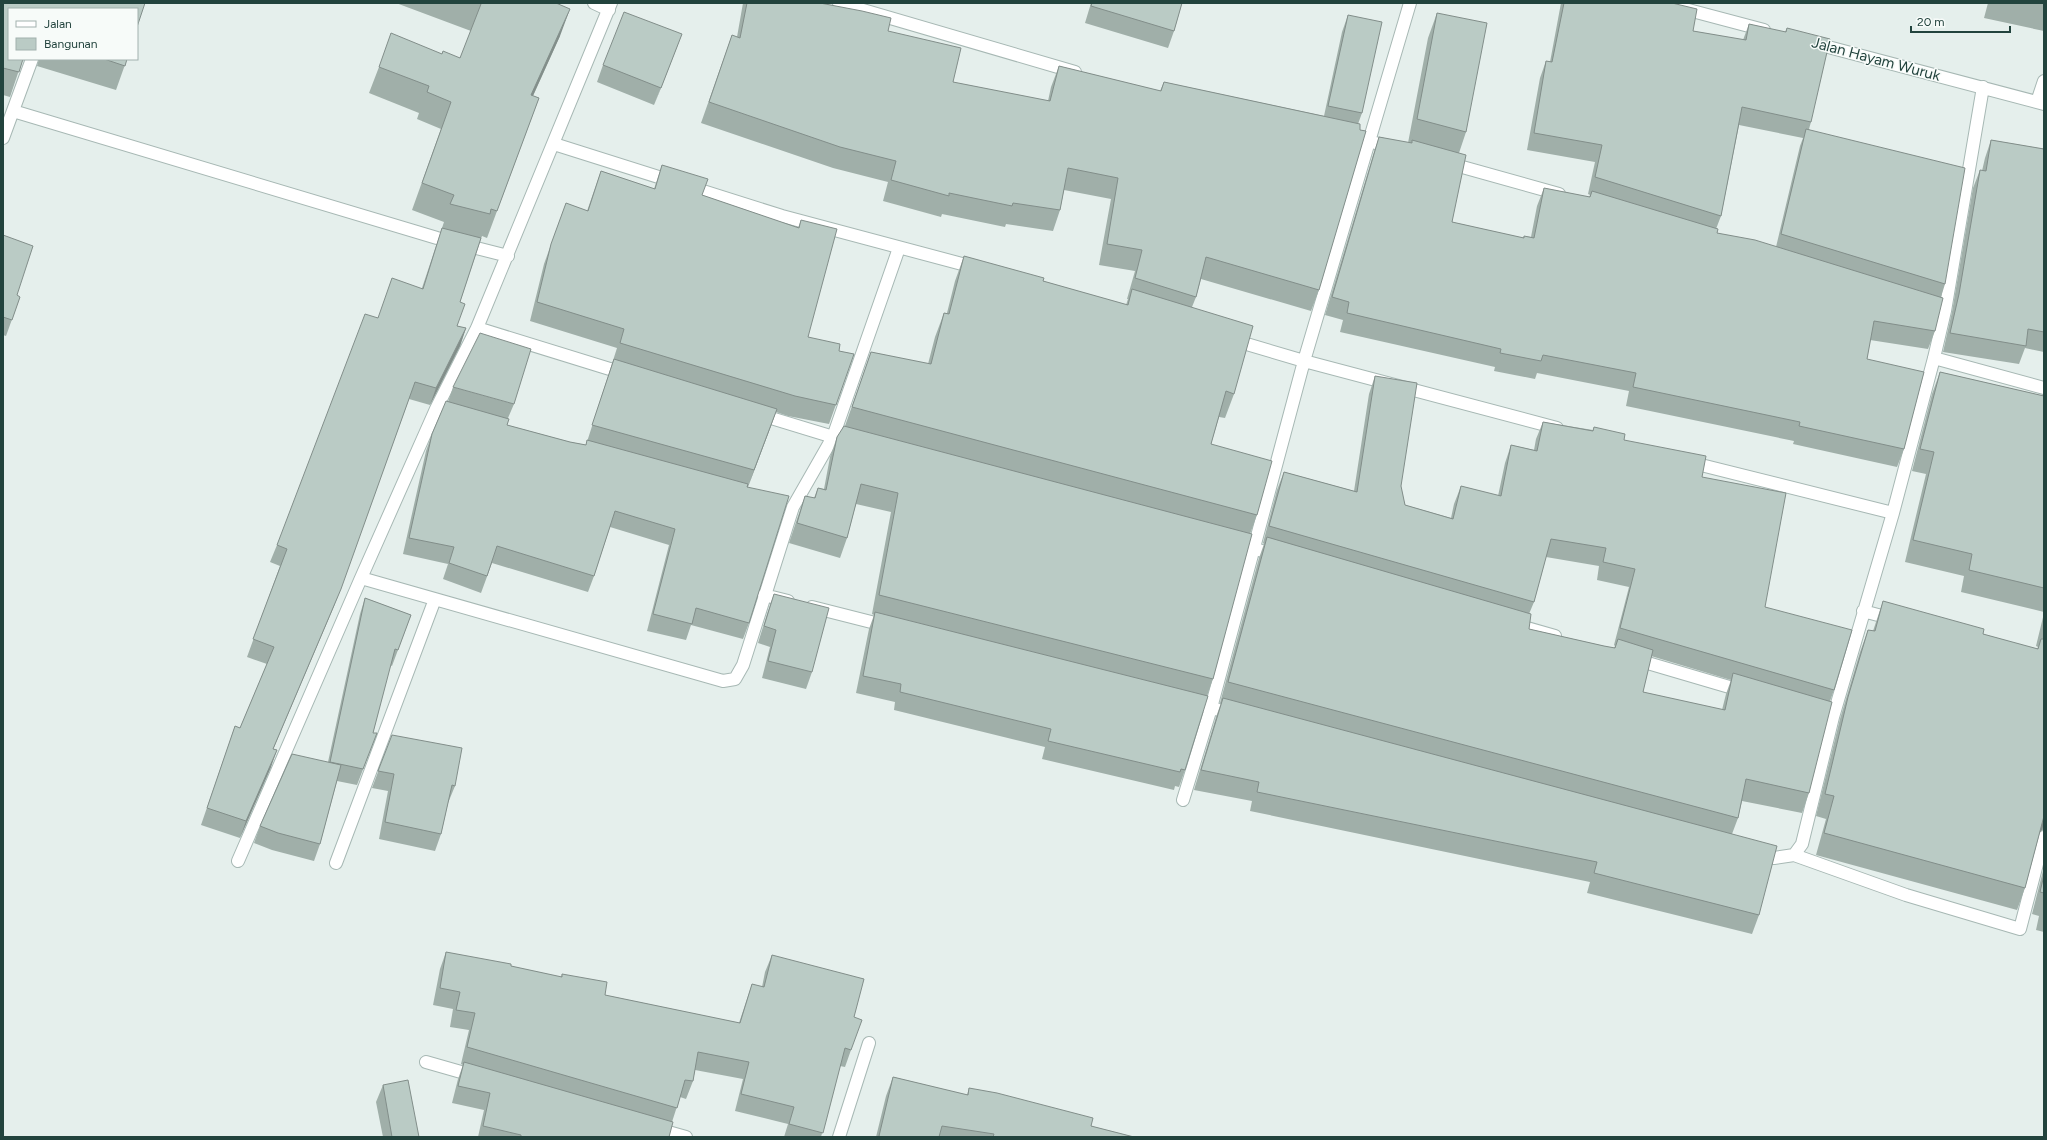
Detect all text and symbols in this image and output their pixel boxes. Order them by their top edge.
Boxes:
legend [8,8,138,60]
scale bar [1911,8,2010,34]
text: 20 m [1917,15,1945,29]
text: Jalan [44,17,72,31]
street label: Jalan Hayam Wuruk [1810,33,1943,85]
text: Bangunan [44,37,98,51]

